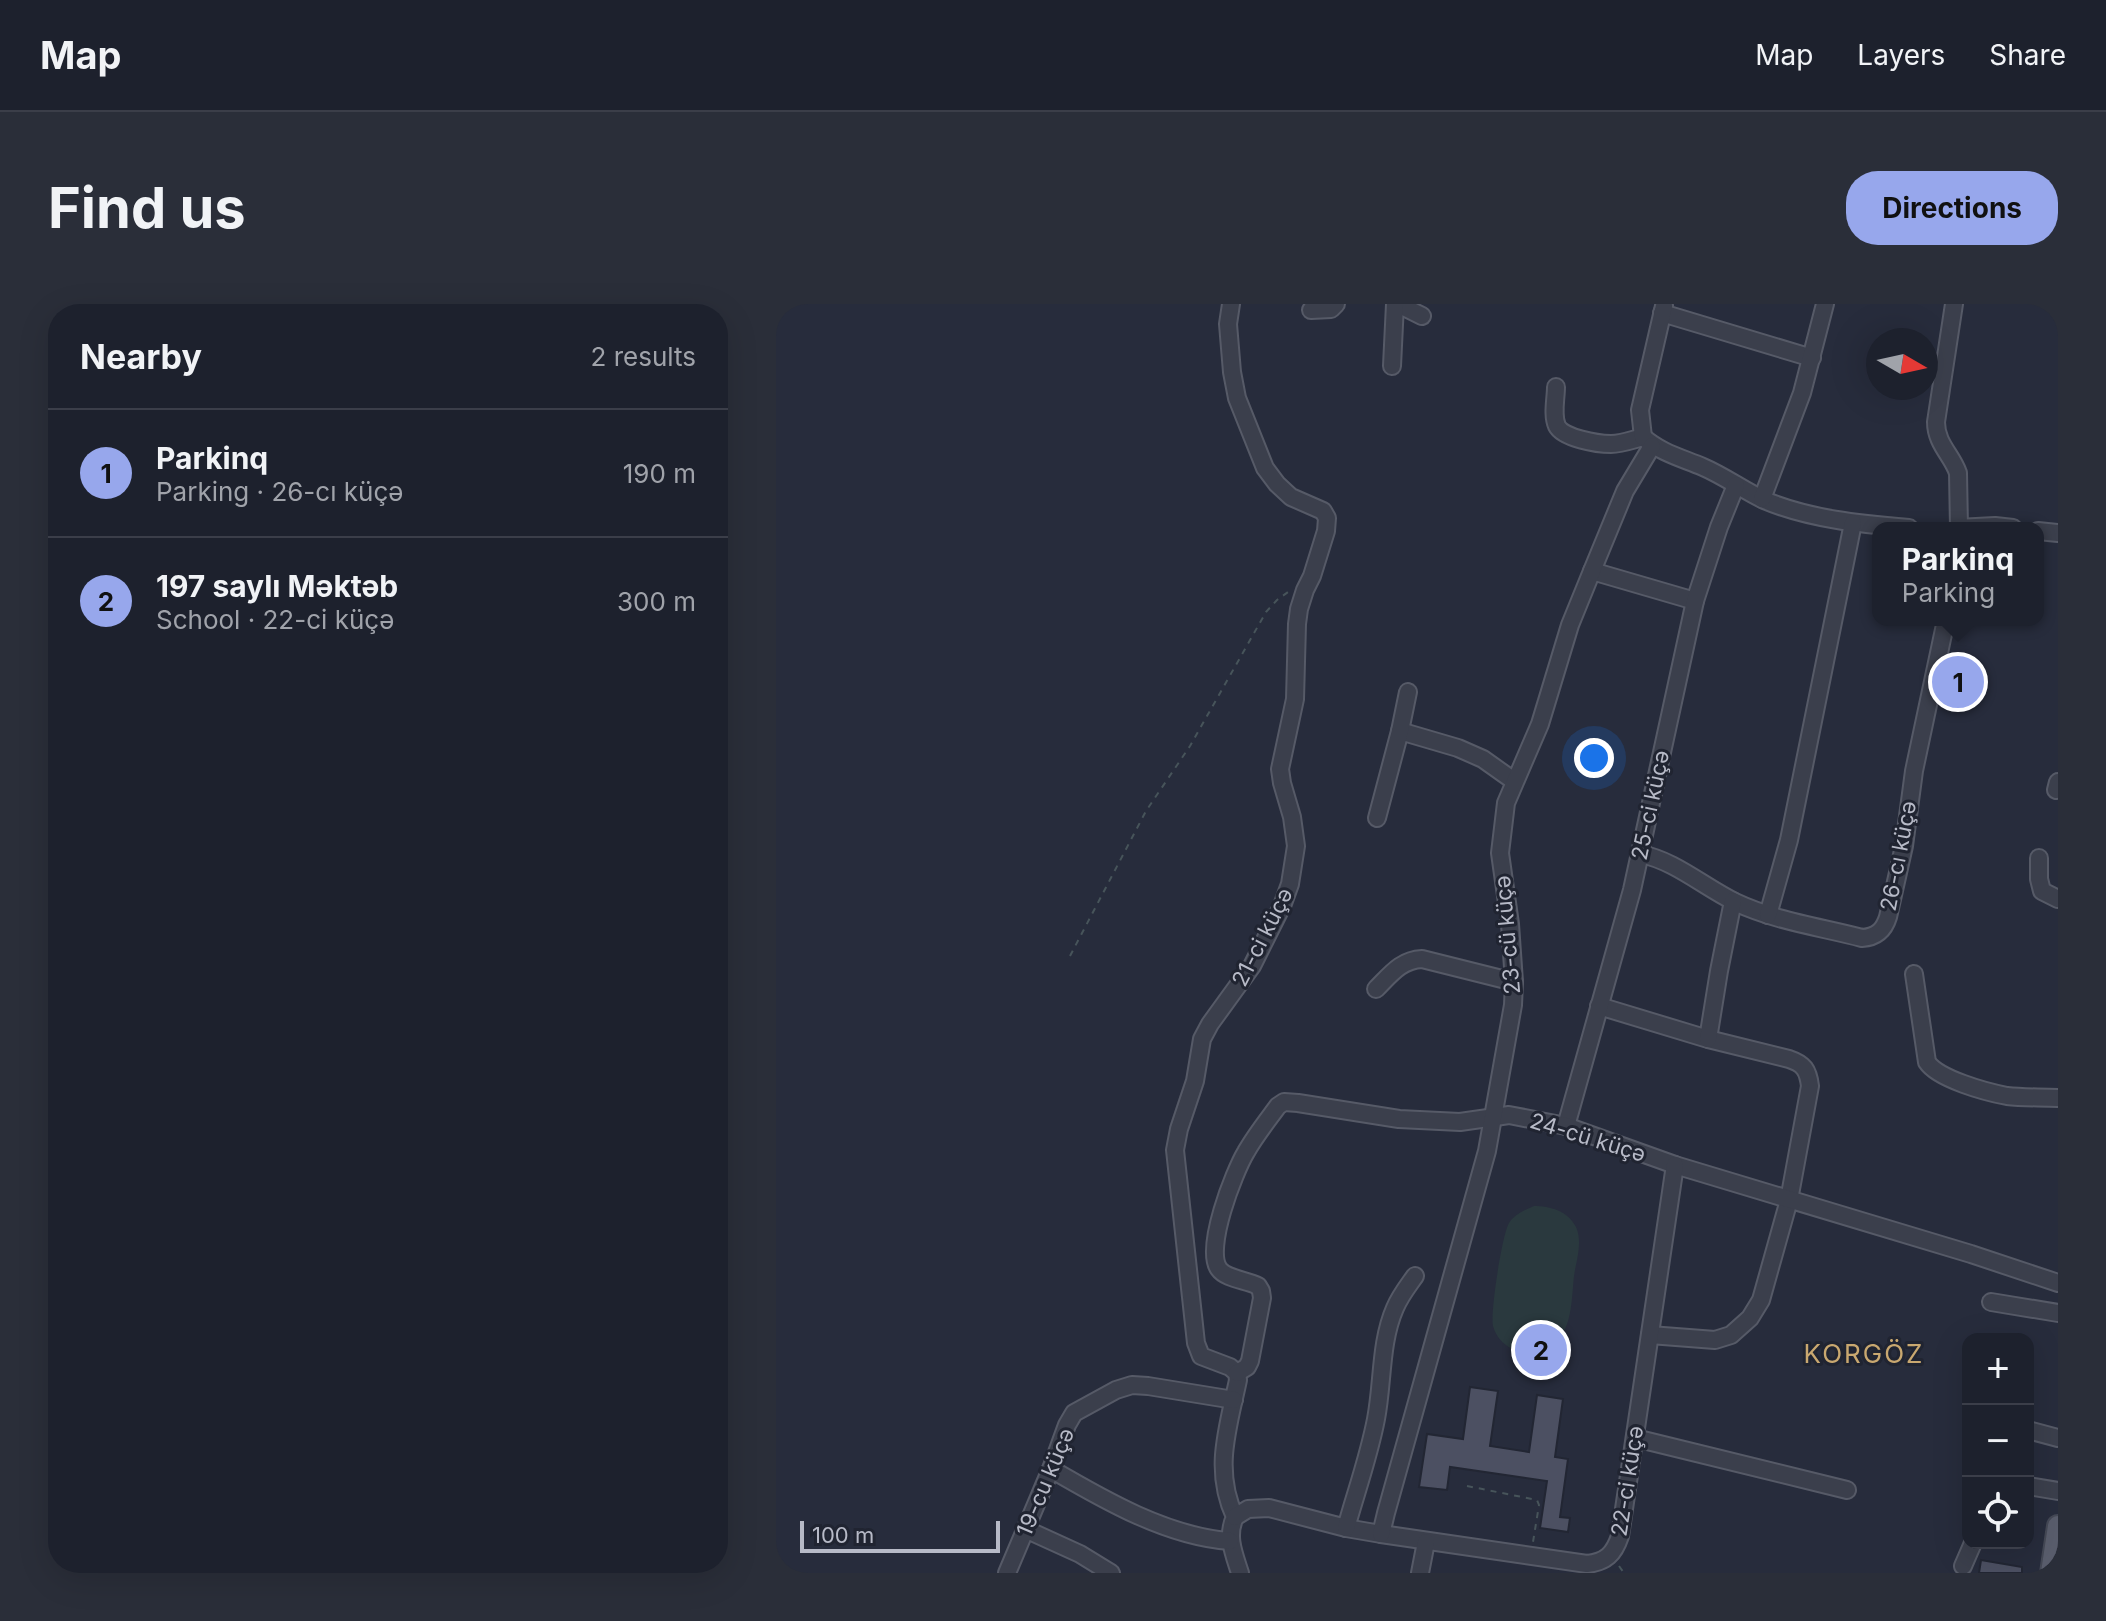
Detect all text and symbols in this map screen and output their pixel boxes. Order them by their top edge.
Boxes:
text: Map [40,32,121,78]
text: Map [1755,38,1813,72]
text: Layers [1857,38,1945,72]
text: Share [1989,38,2066,72]
button: Directions [1846,171,2058,245]
text: Find us [48,174,246,242]
north arrow [1866,328,1938,400]
text: Nearby [80,336,202,377]
text: 2 results [591,341,696,372]
text: Parkinq [156,440,268,476]
text: 1 [100,458,112,489]
text: 190 m [623,458,696,489]
text: Parking · 26-cı küçə [156,476,403,507]
popup [1872,522,2044,626]
text: Parkinq [1902,541,2014,577]
text: 197 saylı Məktəb [156,568,398,604]
text: Parking [1902,577,1995,608]
text: 2 [98,586,114,617]
text: 300 m [617,586,696,617]
text: School · 22-ci küçə [156,604,394,635]
pin: 1 [1932,652,1984,712]
your location [1574,738,1614,778]
street label: 25-ci küçə [1626,748,1674,862]
street label: 26-cı küçə [1875,799,1921,913]
street label: 23-cü küçə [1489,874,1525,996]
street label: 21-ci küçə [1226,883,1298,991]
street label: 24-cü küçə [1527,1107,1649,1167]
pin: 2 [1515,1320,1567,1380]
map controls [1962,1333,2034,1549]
button: + [1962,1333,2034,1405]
district label: KORGÖZ [1804,1338,1924,1369]
button: − [1962,1405,2034,1477]
street label: 19-cu küçə [1011,1424,1079,1540]
street label: 22-ci küçə [1605,1424,1649,1538]
button: locate [1962,1477,2034,1549]
scale bar [800,1517,1000,1553]
text: 100 m [812,1522,874,1548]

